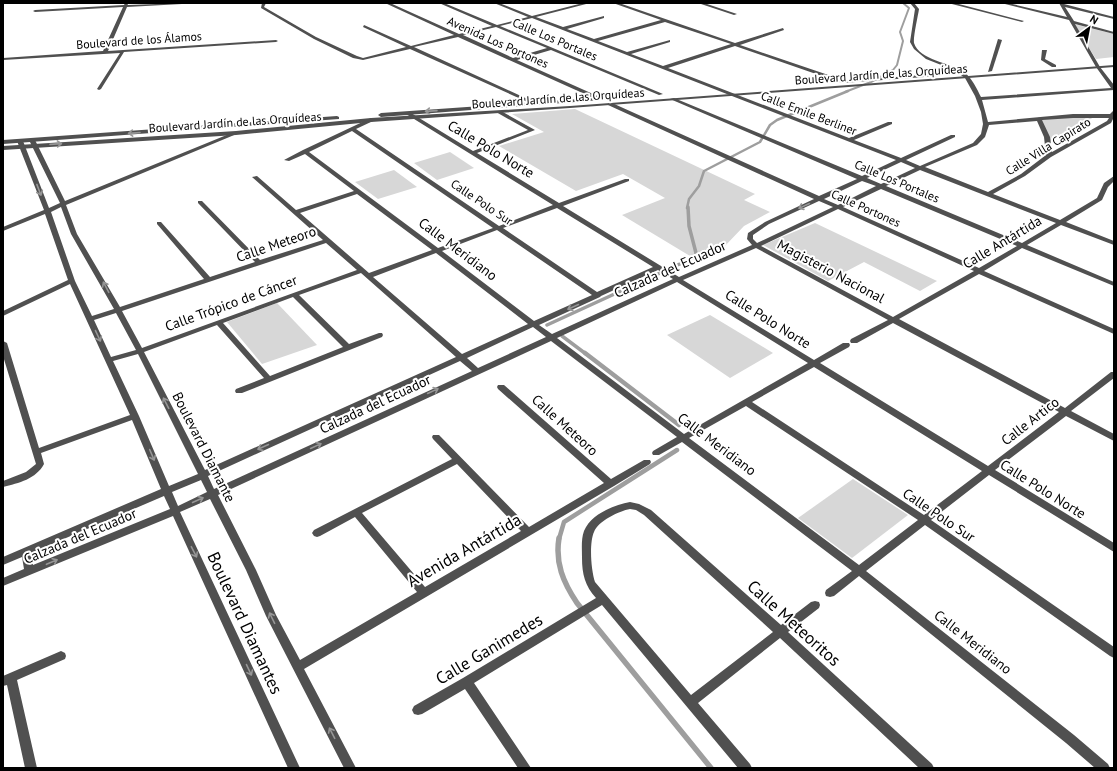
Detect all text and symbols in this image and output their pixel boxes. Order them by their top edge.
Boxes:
north arrow [1069,8,1109,48]
text: N [1088,12,1101,27]
street label: Avenida Los Portones [445,13,551,71]
street label: Calle Los Portales [510,14,600,64]
street label: Boulevard de los Álamos [76,28,202,52]
street label: Boulevard Jardín de las Orquídeas [794,60,968,88]
street label: Boulevard Jardín de las Orquídeas [471,84,645,112]
street label: Calle Emile Berliner [759,88,859,138]
one-way arrow [425,107,438,114]
street label: Boulevard Jardín de las Orquídeas [148,108,322,136]
street label: Calle Villa Capirato [1003,114,1093,178]
street label: Calle Polo Norte [444,116,538,182]
one-way arrow [128,129,141,136]
one-way arrow [49,141,62,148]
street label: Calle Los Portales [852,156,942,206]
street label: Calle Polo Sur [448,176,516,228]
one-way arrow [36,183,44,195]
street label: Calle Portones [829,186,903,230]
one-way arrow [798,203,810,210]
street label: Calle Antártida [959,211,1045,273]
street label: Calle Meridiano [415,214,501,284]
street label: Calle Meteoro [234,222,318,266]
street label: Magisterio Nacional [774,235,888,307]
street label: Calzada del Ecuador [611,236,729,302]
street label: Calle Trópico de Cáncer [162,271,300,335]
one-way arrow [102,281,109,293]
street label: Calle Polo Norte [722,285,814,353]
one-way arrow [568,304,580,311]
one-way arrow [95,330,102,342]
street label: Calzada del Ecuador [316,370,434,438]
one-way arrow [427,387,439,394]
street label: Boulevard Diamante [168,389,240,505]
street label: Calle Meteoro [528,390,602,460]
street label: Calle Artico [997,393,1063,449]
one-way arrow [162,397,169,409]
street label: Calle Meridiano [674,409,760,479]
one-way arrow [309,442,321,449]
one-way arrow [258,444,270,451]
one-way arrow [148,448,156,460]
street label: Calle Polo Norte [997,455,1089,523]
street label: Calle Polo Sur [899,484,979,546]
one-way arrow [191,496,203,503]
street label: Calzada del Ecuador [21,504,139,568]
street label: Avenida Antártida [403,508,525,592]
one-way arrow [191,545,199,557]
street label: Boulevard Diamantes [202,548,288,698]
one-way arrow [46,557,58,565]
street label: Calle Meteoritos [743,575,845,671]
street label: Calle Meridiano [930,606,1016,678]
street label: Calle Ganimedes [431,608,547,690]
one-way arrow [268,612,276,624]
one-way arrow [246,663,253,675]
one-way arrow [328,728,336,740]

